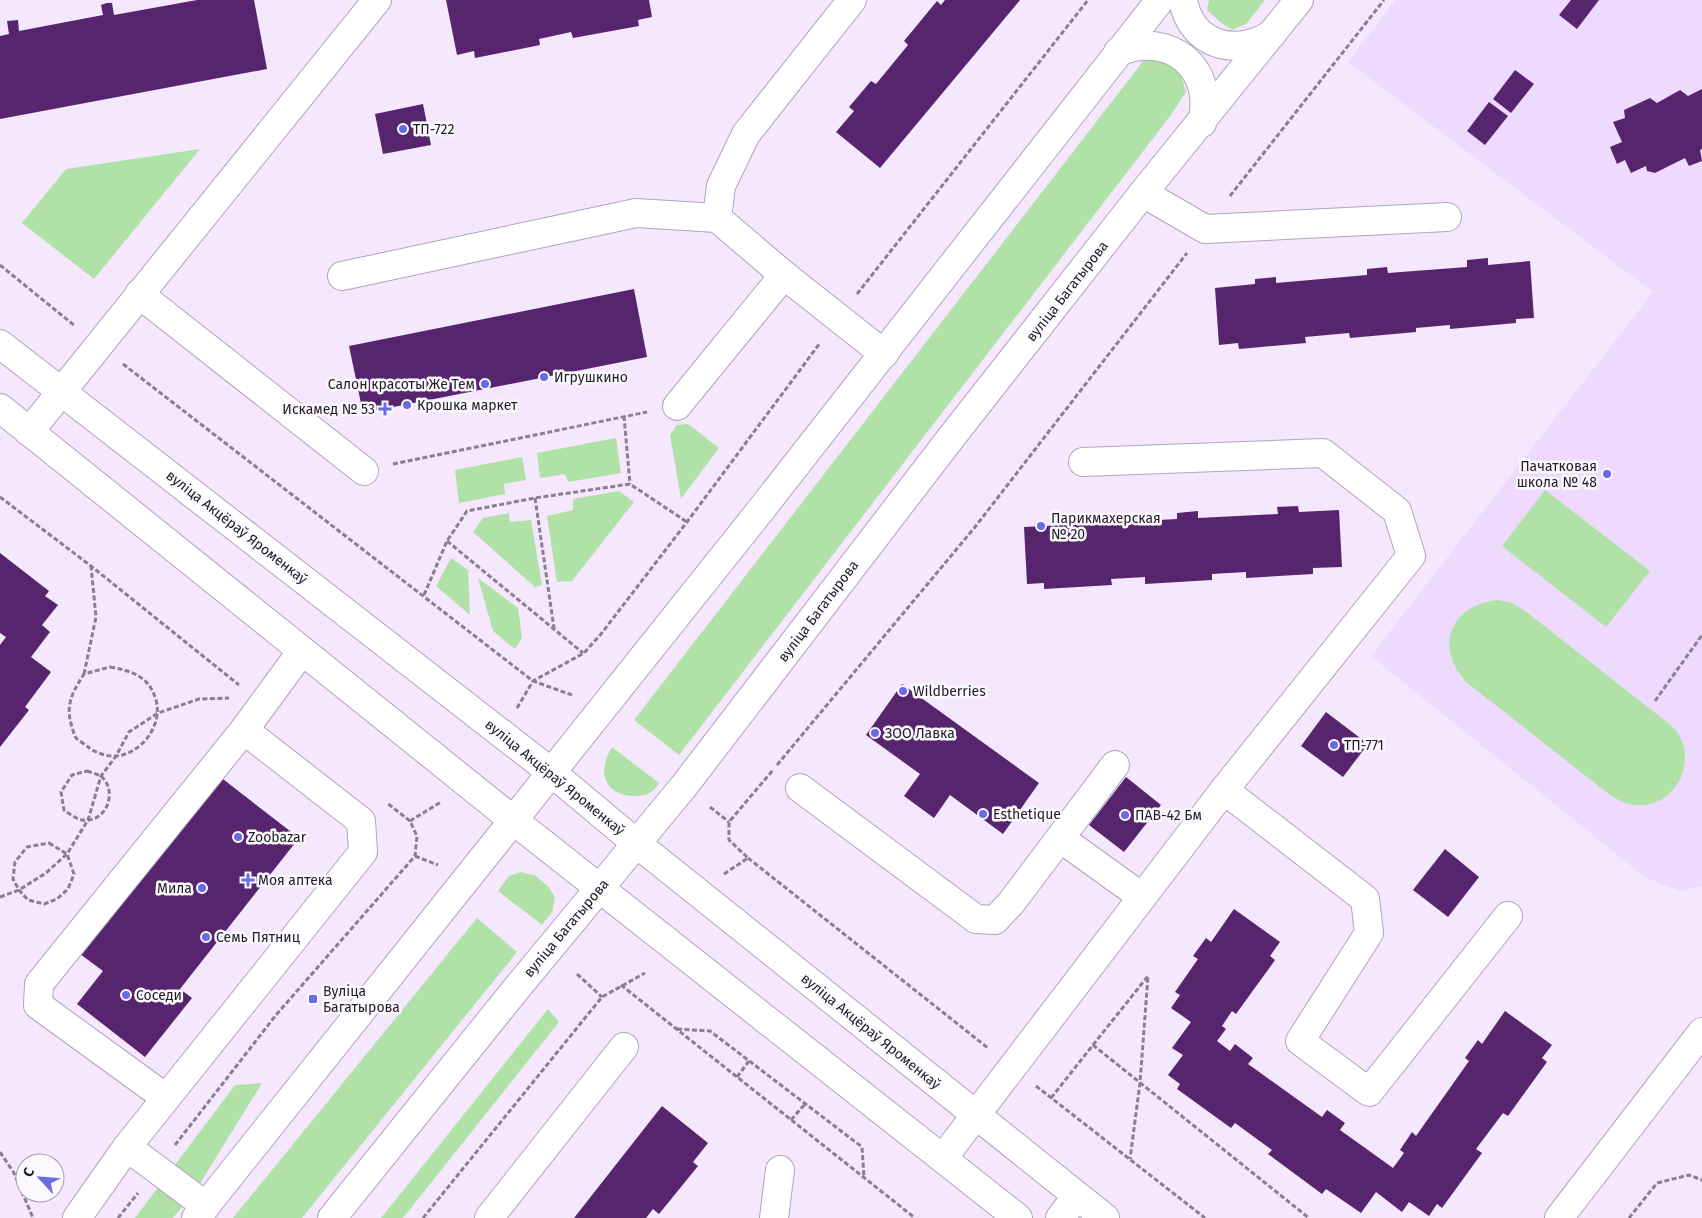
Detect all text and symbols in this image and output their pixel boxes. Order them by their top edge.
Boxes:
place label: ТП-722 [413,121,454,138]
marker: ТП-722 [397,123,409,135]
street label: вуліца Багатырова [1023,238,1112,345]
place label: Игрушкино [554,369,628,386]
marker: Игрушкино [538,371,550,383]
place label: Салон красоты Же Тем [328,376,475,393]
marker: Салон красоты Же Тем [479,378,491,390]
place label: Крошка маркет [417,397,518,414]
marker: Крошка маркет [401,399,413,411]
place label: Искамед № 53 [282,401,375,418]
marker: Искамед № 53 [379,403,391,415]
place label: Пачатковая школа № 48 [1517,458,1597,491]
street label: вуліца Акцёраў Яроменкаў [163,467,311,588]
marker: Пачатковая школа № 48 [1601,468,1613,480]
place label: Парикмахерская № 20 [1051,510,1161,543]
marker: Парикмахерская № 20 [1035,520,1047,532]
street label: вуліца Багатырова [775,557,862,666]
place label: Wildberries [913,683,986,700]
marker: Wildberries [897,685,909,697]
street label: вуліца Акцёраў Яроменкаў [481,716,628,839]
place label: ЗОО Лавка [885,725,955,742]
marker: ЗОО Лавка [869,727,881,739]
place label: ТП-771 [1344,737,1384,754]
marker: ТП-771 [1328,739,1340,751]
place label: Esthetique [993,806,1061,823]
place label: ПАВ-42 Бм [1135,807,1202,824]
marker: Esthetique [977,808,989,820]
marker: ПАВ-42 Бм [1119,809,1131,821]
place label: Zoobazar [248,829,307,846]
marker: Zoobazar [232,831,244,843]
place label: Моя аптека [258,872,333,889]
marker: Моя аптека [242,874,254,886]
street label: вуліца Багатырова [520,876,612,981]
place label: Мила [157,880,192,897]
marker: Мила [196,882,208,894]
place label: Семь Пятниц [216,929,300,946]
marker: Семь Пятниц [200,931,212,943]
street label: вуліца Акцёраў Яроменкаў [797,970,944,1093]
place label: Вуліца Багатырова [323,983,400,1016]
place label: Соседи [136,987,182,1004]
marker: Соседи [120,989,132,1001]
marker: Вуліца Багатырова [307,993,319,1005]
north arrow [15,1153,65,1203]
text: С [19,1165,38,1180]

